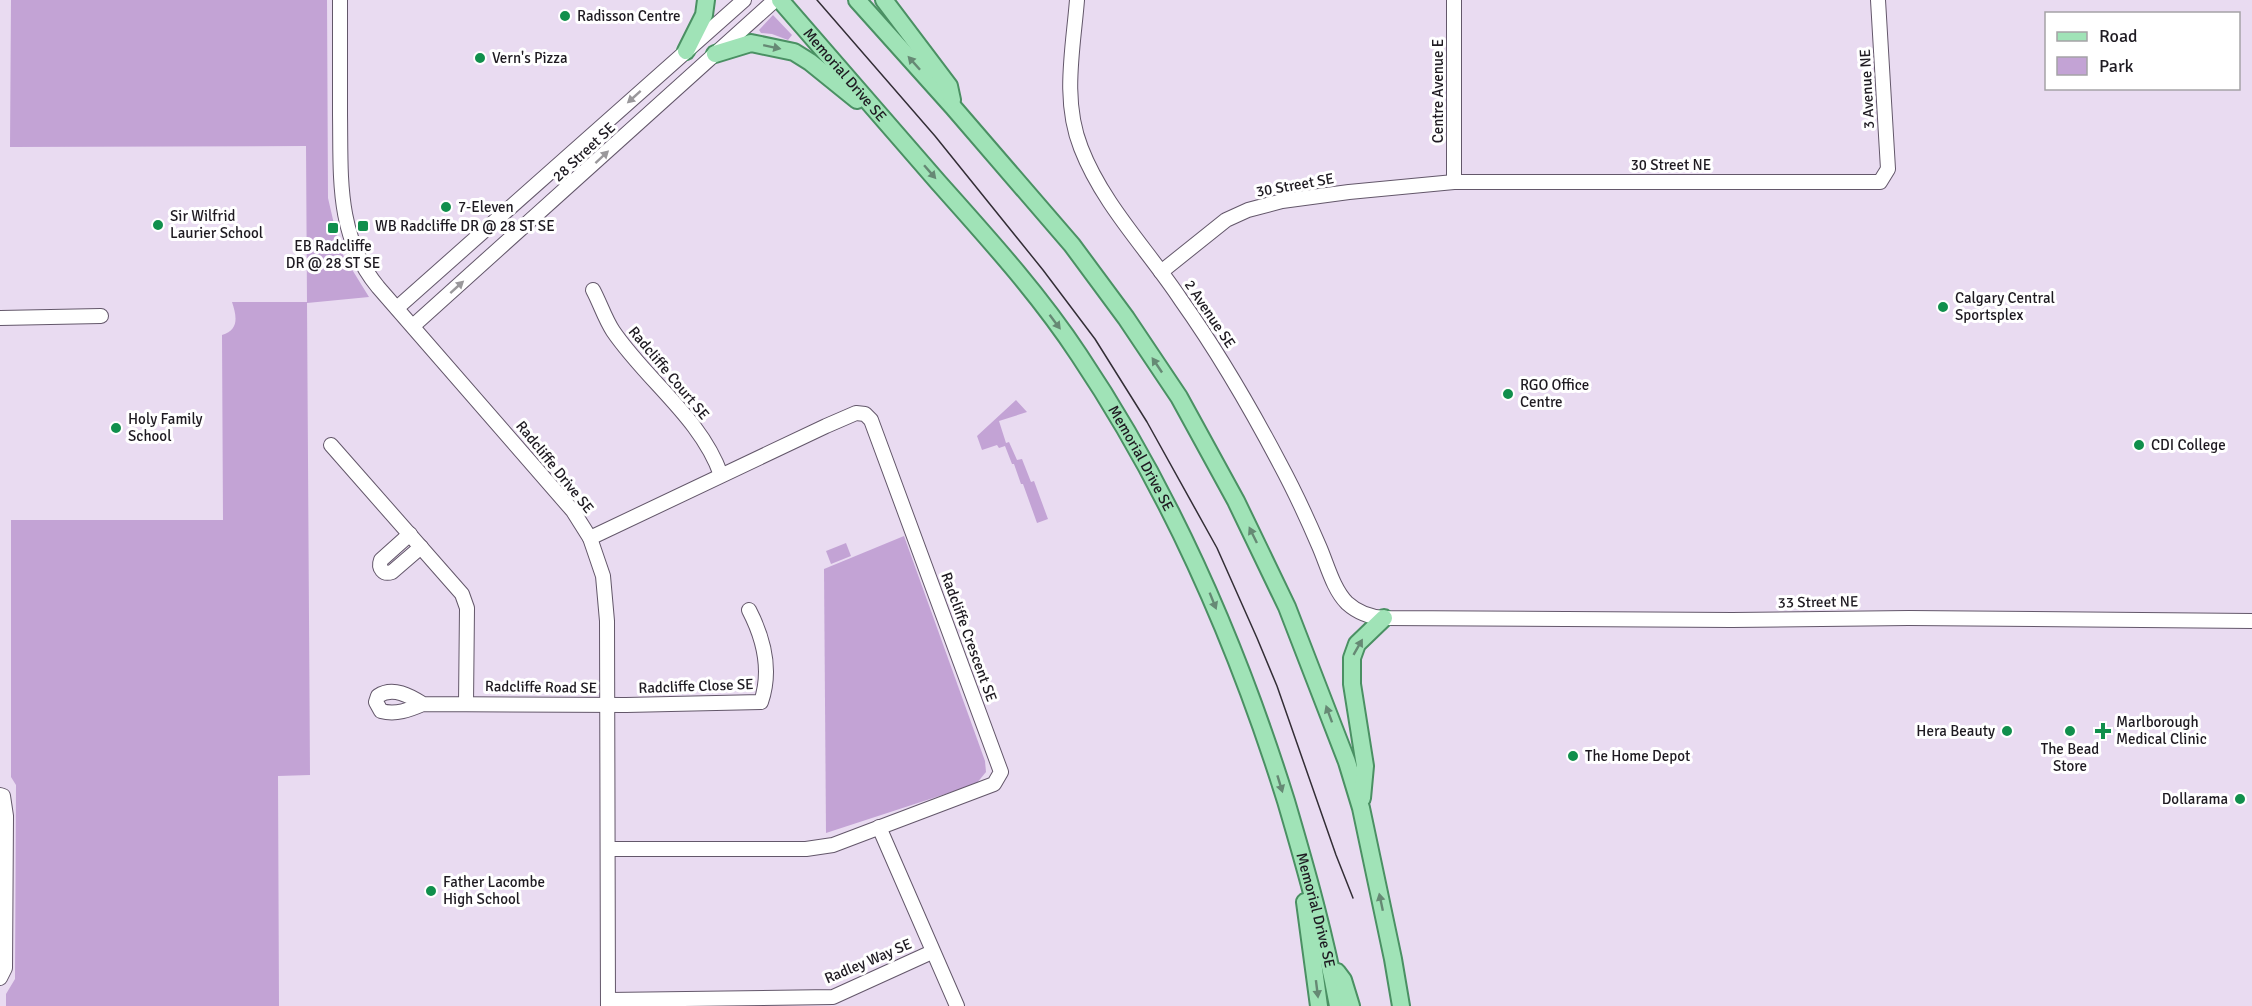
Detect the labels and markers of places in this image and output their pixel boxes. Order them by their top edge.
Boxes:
place label: Radisson Centre [577,7,680,25]
marker: Radisson Centre [558,9,572,23]
place label: Vern's Pizza [492,49,568,67]
marker: Vern's Pizza [473,51,487,65]
place label: 7-Eleven [458,198,514,216]
marker: 7-Eleven [439,200,453,214]
place label: Sir Wilfrid Laurier School [170,207,263,242]
place label: WB Radcliffe DR @ 28 ST SE [375,217,555,235]
marker: Sir Wilfrid Laurier School [151,218,165,232]
marker: WB Radcliffe DR @ 28 ST SE [356,219,370,233]
marker: EB Radcliffe DR @ 28 ST SE [326,221,340,235]
place label: EB Radcliffe DR @ 28 ST SE [286,237,380,272]
place label: Calgary Central Sportsplex [1955,289,2055,324]
marker: Calgary Central Sportsplex [1936,300,1950,314]
place label: RGO Office Centre [1520,376,1589,411]
marker: RGO Office Centre [1501,387,1515,401]
place label: Holy Family School [128,410,203,445]
marker: Holy Family School [109,421,123,435]
place label: CDI College [2151,436,2226,454]
marker: CDI College [2132,438,2146,452]
place label: Marlborough Medical Clinic [2116,713,2207,748]
place label: Hera Beauty [1916,722,1995,740]
marker: Marlborough Medical Clinic [2094,722,2112,740]
marker: Hera Beauty [2000,724,2014,738]
marker: The Bead Store [2063,724,2077,738]
place label: The Bead Store [2041,740,2099,775]
place label: The Home Depot [1585,747,1690,765]
marker: The Home Depot [1566,749,1580,763]
place label: Dollarama [2162,790,2228,808]
marker: Dollarama [2233,792,2247,806]
place label: Father Lacombe High School [443,873,545,908]
marker: Father Lacombe High School [424,884,438,898]

